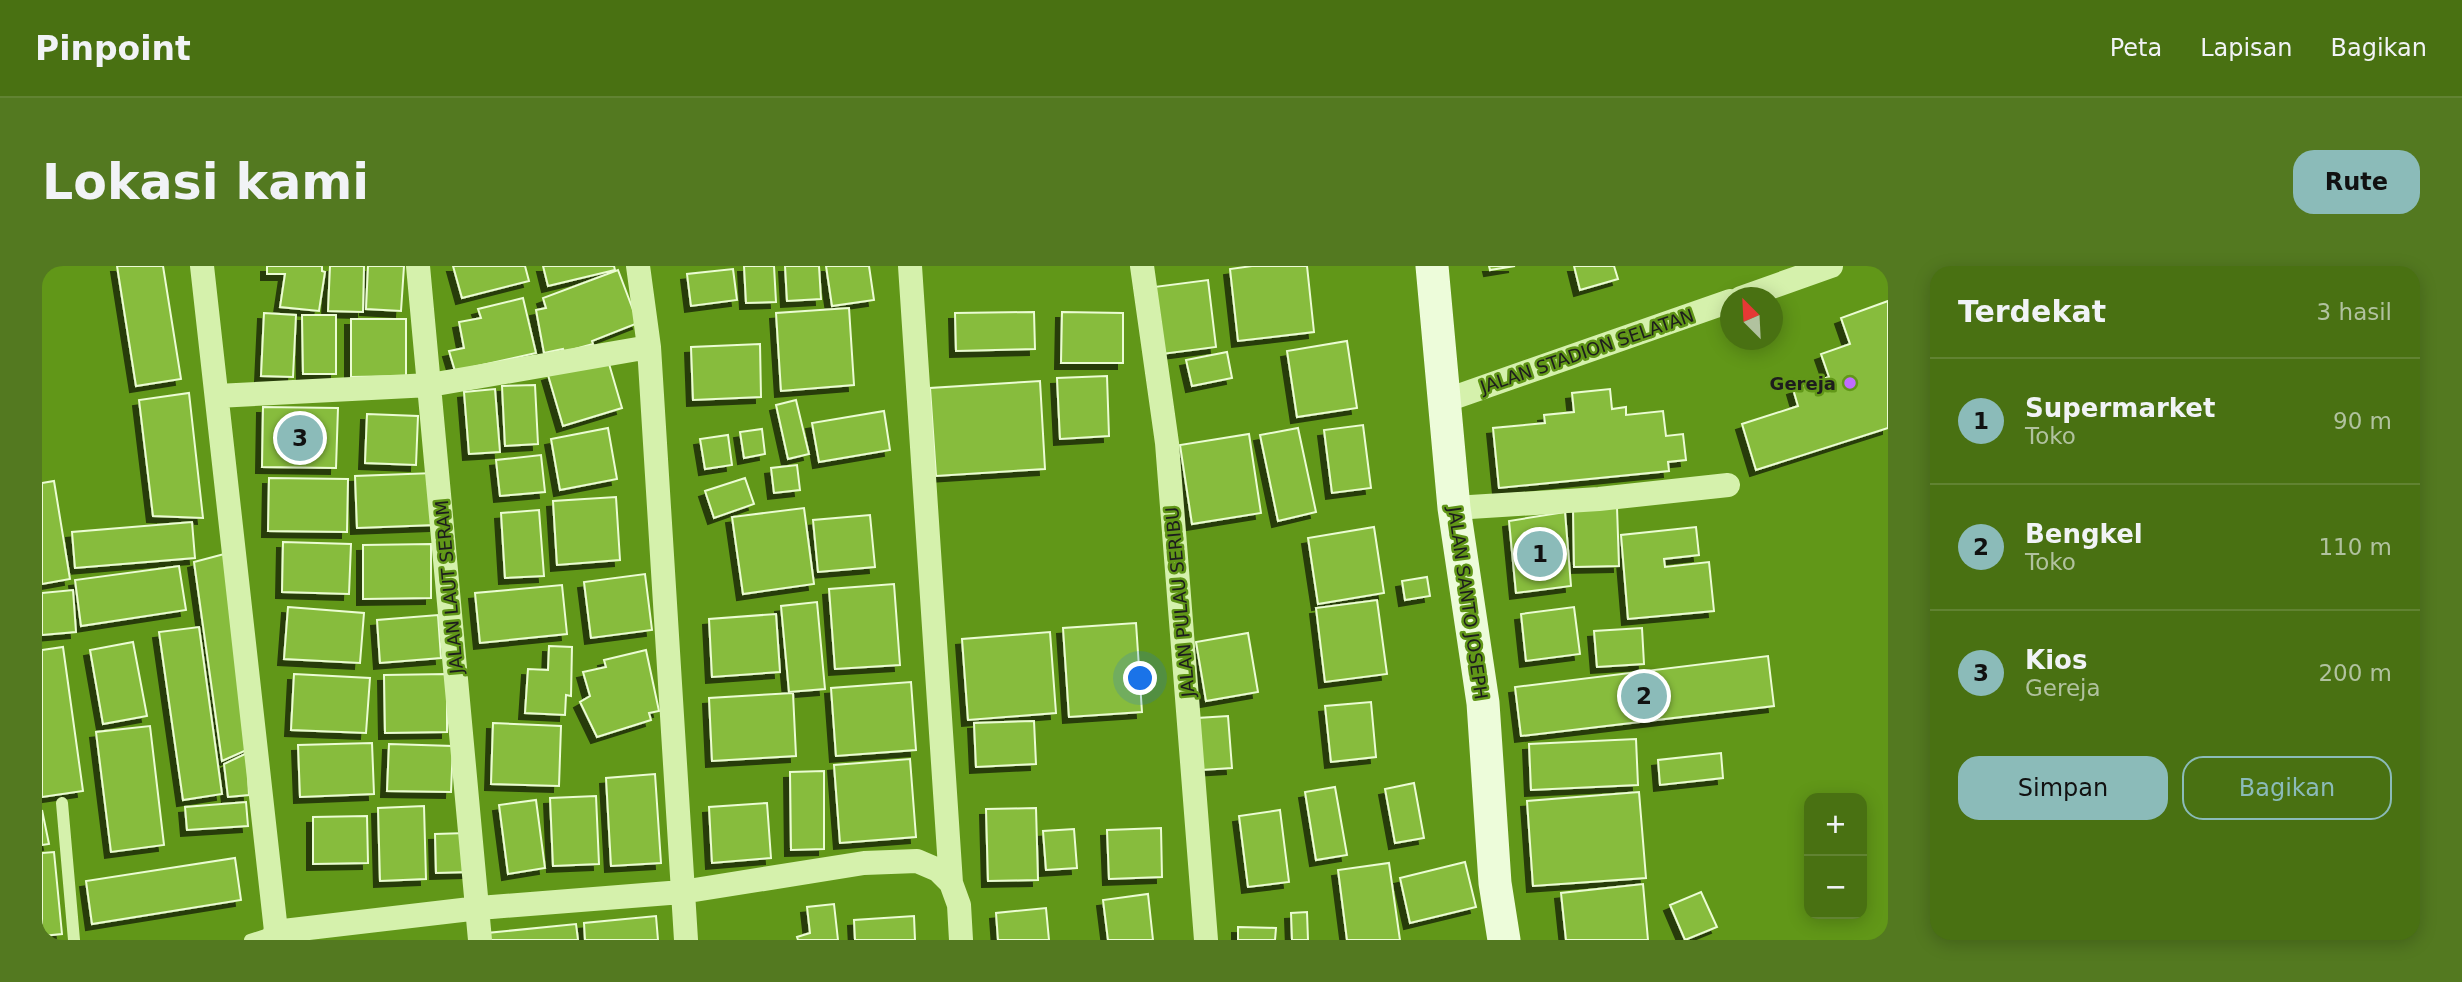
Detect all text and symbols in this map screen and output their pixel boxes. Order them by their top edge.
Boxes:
text: Pinpoint [35,29,191,68]
text: Peta [2110,34,2162,62]
text: Lapisan [2200,34,2293,62]
text: Bagikan [2331,34,2427,62]
button: Rute [2293,150,2420,214]
text: Lokasi kami [42,154,369,211]
north arrow [1720,287,1783,350]
text: Terdekat [1958,294,2106,329]
text: 3 hasil [2317,299,2392,325]
street label: JALAN STADION SELATAN [1476,305,1697,398]
place label: Gereja [1770,373,1836,394]
marker: Gereja [1842,375,1858,391]
text: Supermarket [2025,393,2215,423]
text: 1 [1973,408,1989,434]
text: 90 m [2333,408,2392,434]
pin: 3 [277,412,323,464]
text: Toko [2025,423,2076,449]
street label: JALAN LAUT SERAM [431,499,467,676]
street label: JALAN SANTO JOSEPH [1444,504,1492,701]
street label: JALAN PULAU SERIBU [1161,506,1199,699]
text: Bengkel [2025,519,2143,549]
pin: 1 [1517,528,1563,580]
text: 2 [1973,534,1989,560]
text: 110 m [2318,534,2392,560]
text: Toko [2025,549,2076,575]
text: Kios [2025,645,2087,675]
text: 3 [1973,660,1989,686]
text: 200 m [2318,660,2392,686]
your location [1123,661,1157,695]
pin: 2 [1621,670,1667,722]
text: Gereja [2025,675,2101,701]
button: Simpan [1958,756,2168,820]
button: Bagikan [2182,756,2392,820]
map controls [1804,793,1867,919]
button: + [1804,793,1867,856]
button: − [1804,856,1867,919]

